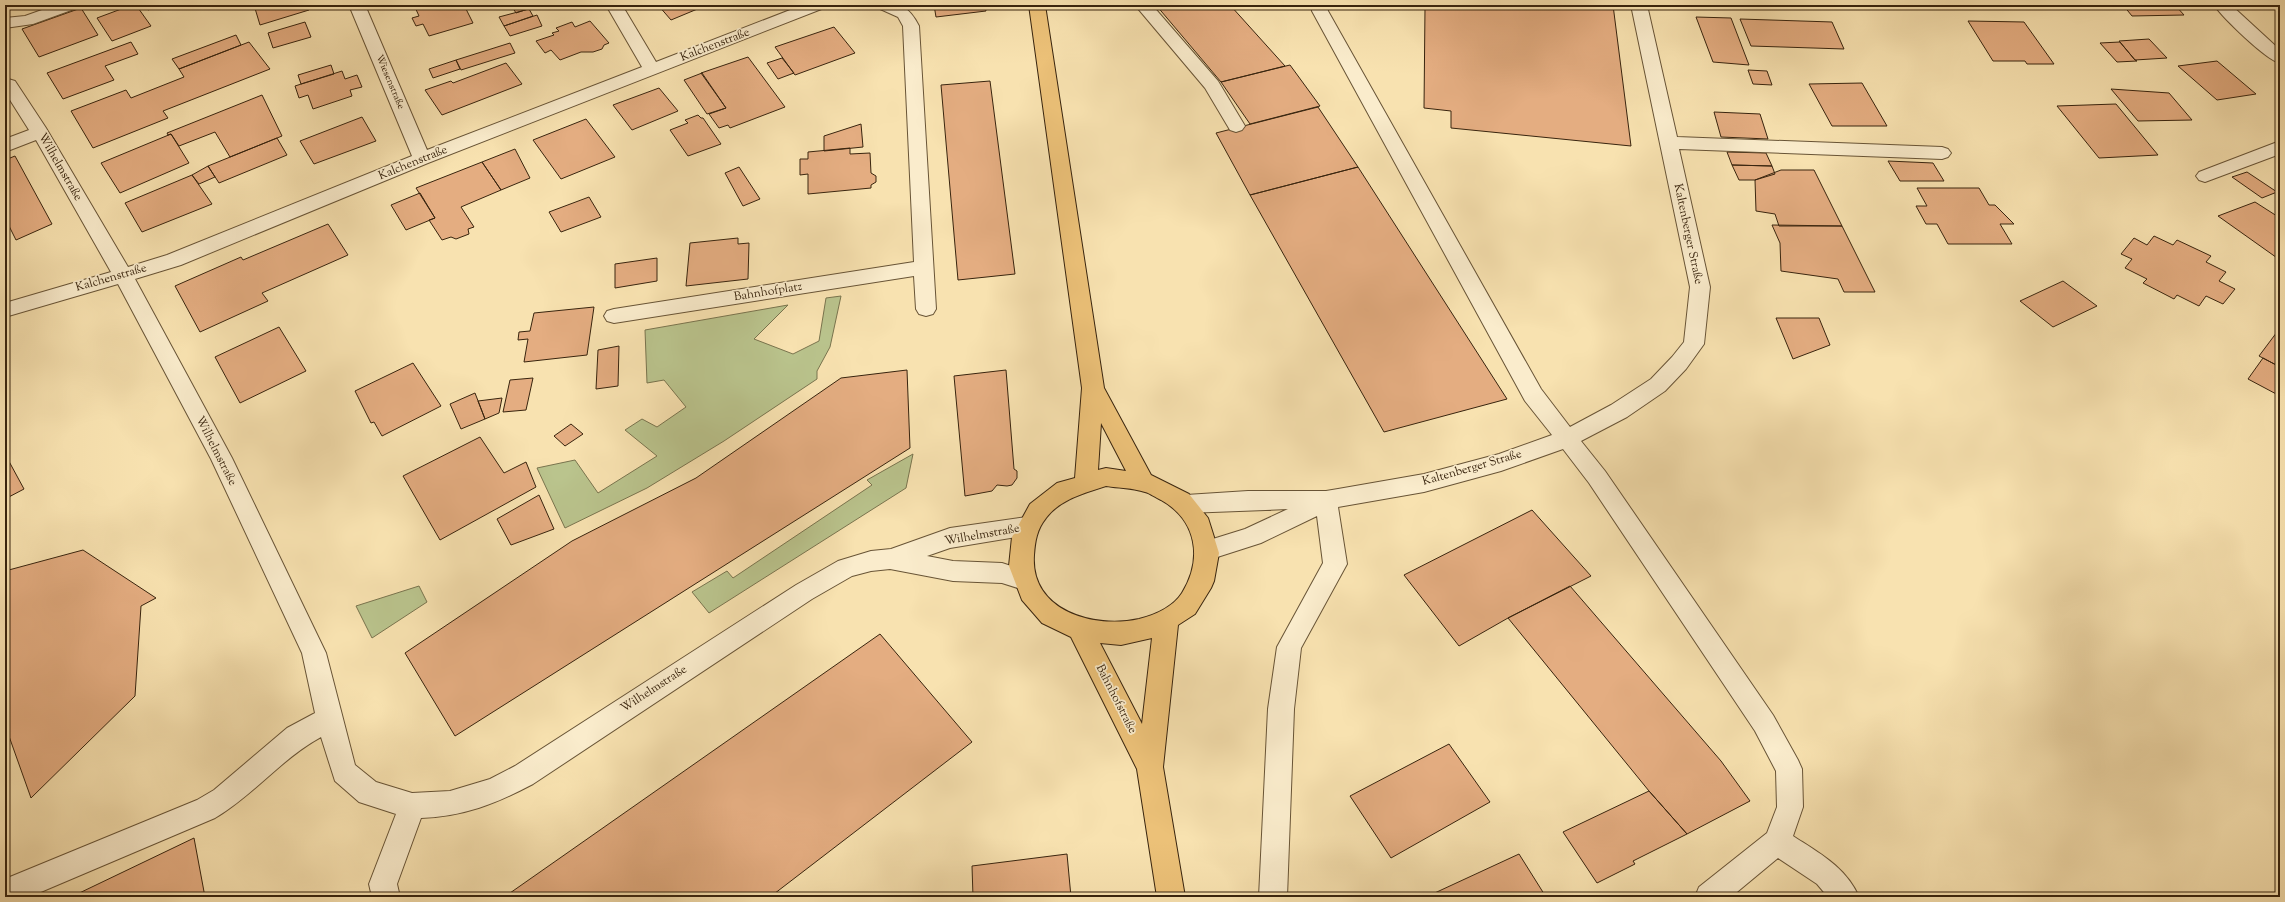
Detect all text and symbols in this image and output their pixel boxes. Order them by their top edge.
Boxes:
street label: Kalchenstraße [678,23,753,67]
street label: Wiesenstraße [372,52,408,112]
street label: Wilhelmstraße [33,130,87,205]
street label: Kalchenstraße [376,141,451,185]
street label: Kaltenberger Straße [1669,182,1708,286]
street label: Kalchenstraße [73,259,149,297]
street label: Bahnhofplatz [733,278,804,306]
street label: Wilhelmstraße [191,413,241,489]
street label: Kaltenberger Straße [1420,445,1524,491]
street label: Wilhelmstraße [943,519,1021,550]
street label: Wilhelmstraße [617,661,691,717]
street label: Bahnhofstraße [1091,661,1141,737]

